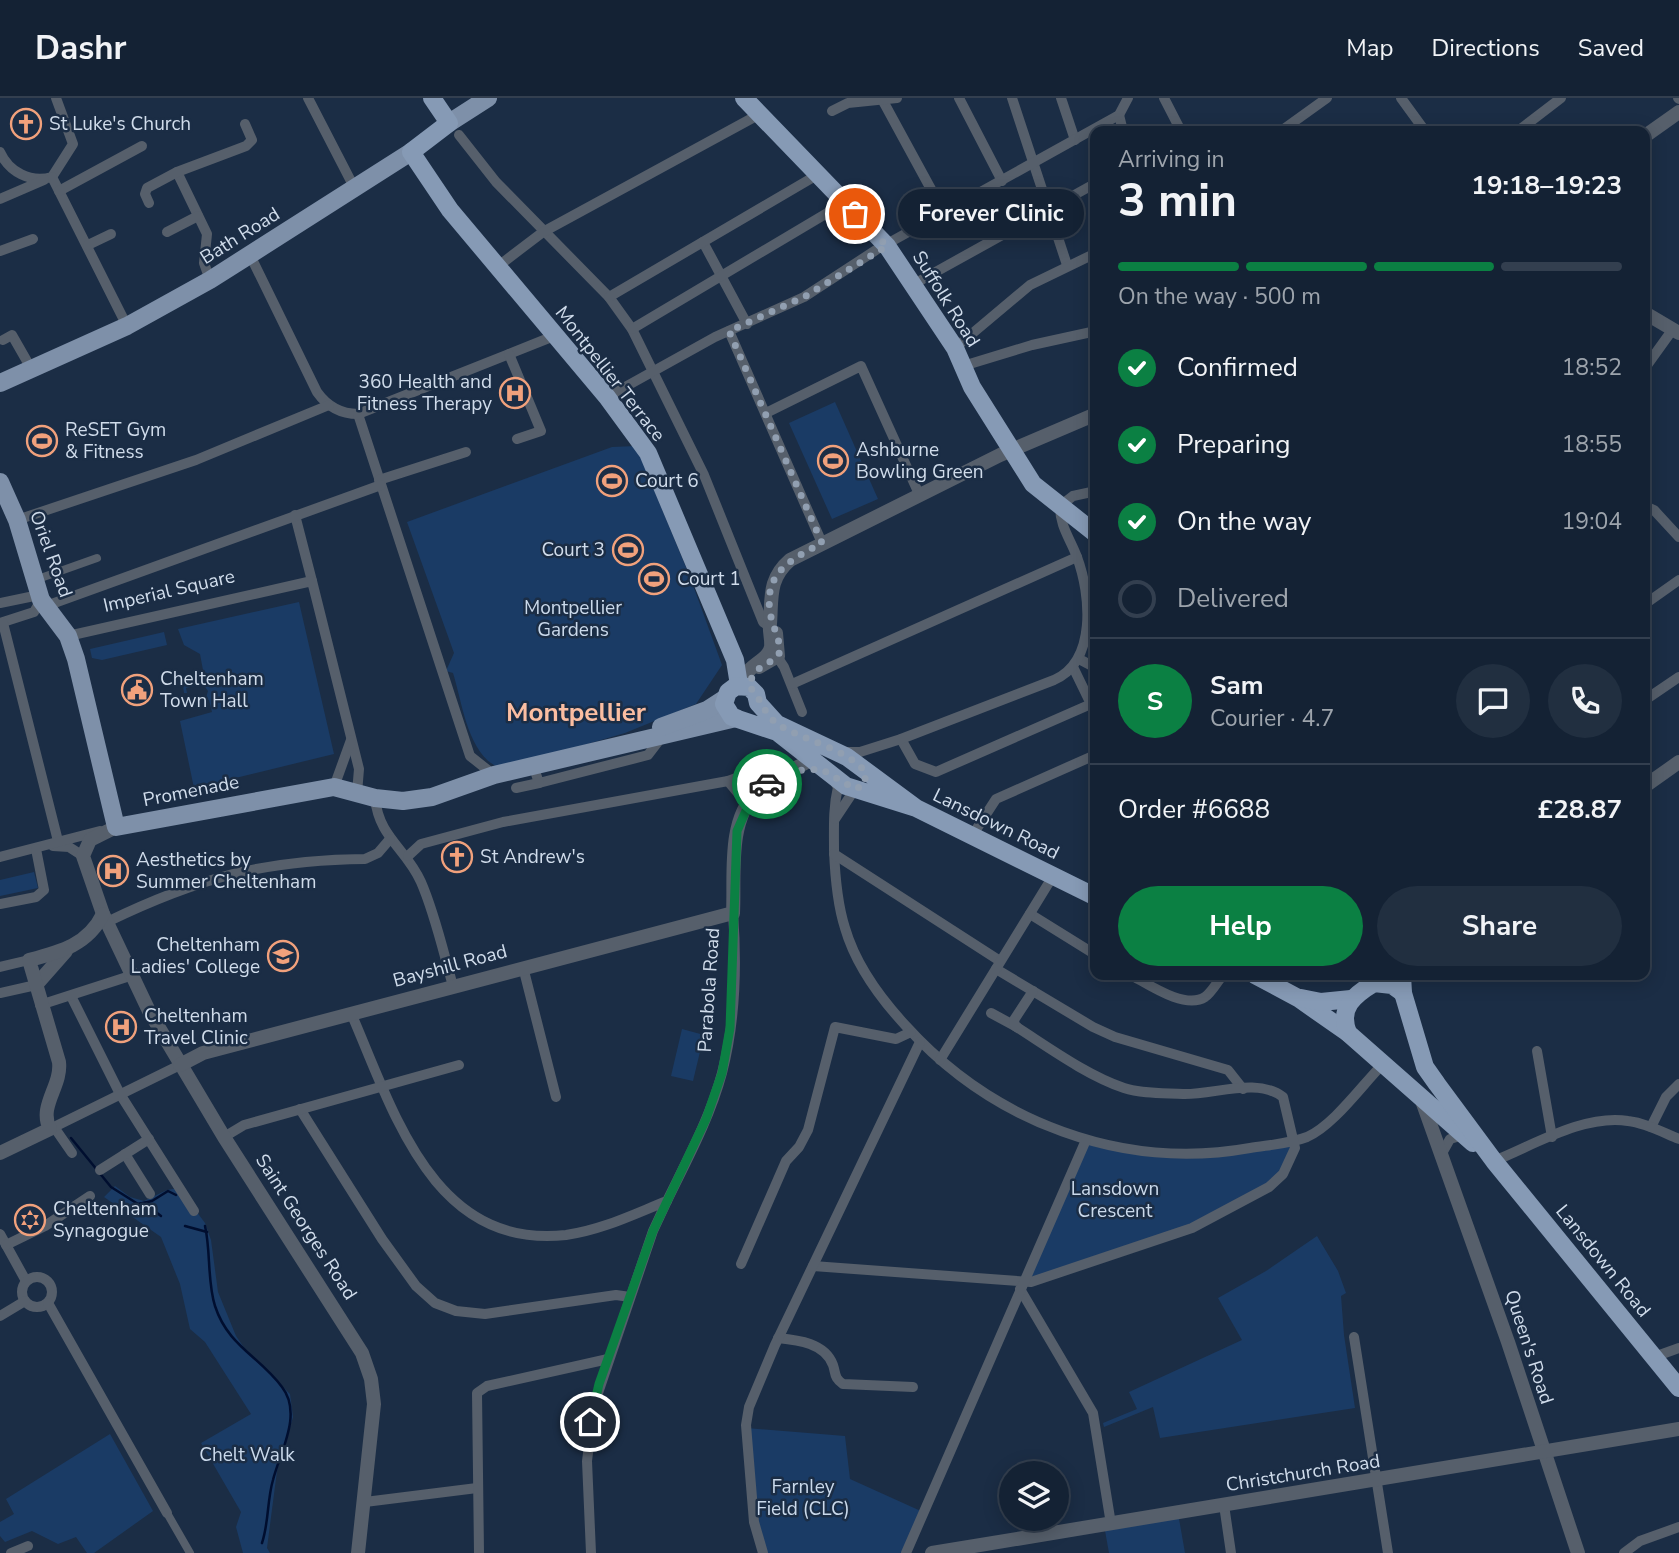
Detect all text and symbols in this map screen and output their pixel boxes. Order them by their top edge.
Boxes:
text: Dashr [35,26,127,71]
text: Map [1346,32,1393,64]
text: Directions [1431,32,1540,64]
text: Saved [1578,32,1644,64]
church icon: St Luke's Church [9,107,43,141]
place label: St Luke's Church [49,111,191,137]
text: Arriving in [1118,144,1225,175]
text: 19:18–19:23 [1471,168,1622,203]
text: 3 min [1118,169,1237,232]
pin [825,184,885,244]
callout: Forever Clinic [897,190,1082,238]
icon: bag [836,195,874,233]
text: Forever Clinic [918,198,1064,229]
street label: Bath Road [195,201,285,271]
street label: Suffolk Road [906,246,986,352]
text: On the way · 500 m [1118,281,1321,312]
street label: Montpellier Terrace [549,301,671,447]
icon: check [1118,349,1156,387]
text: Confirmed [1177,350,1298,385]
text: 18:52 [1562,352,1622,383]
place label: 360 Health and Fitness Therapy [357,369,492,417]
hospital icon: 360 Health and Fitness Therapy [498,376,532,410]
place label: ReSET Gym & Fitness [65,417,166,465]
sports icon: ReSET Gym & Fitness [25,424,59,458]
icon: check [1118,426,1156,464]
text: Preparing [1177,427,1290,462]
text: 18:55 [1562,429,1622,460]
place label: Ashburne Bowling Green [856,437,984,485]
sports icon: Ashburne Bowling Green [816,444,850,478]
sports icon: Court 6 [595,464,629,498]
place label: Court 6 [635,468,699,494]
icon: check [1118,503,1156,541]
text: On the way [1177,504,1311,539]
text: 19:04 [1562,506,1622,537]
street label: Oriel Road [23,507,79,601]
sports icon: Court 3 [611,533,645,567]
place label: Court 3 [541,537,605,563]
sports icon: Court 1 [637,562,671,596]
street label: Imperial Square [101,563,237,619]
place label: Court 1 [677,566,741,592]
text: Delivered [1177,581,1289,616]
park label: Montpellier Gardens [524,595,622,643]
button: chat [1456,664,1530,738]
button: phone [1548,664,1622,738]
place label: Cheltenham Town Hall [160,666,264,714]
text: Sam [1210,668,1263,703]
public building icon: Cheltenham Town Hall [120,673,154,707]
text: S [1147,684,1163,719]
district label: Montpellier [506,695,647,730]
text: Courier · 4.7 [1210,703,1334,734]
courier [732,749,802,819]
icon: car [748,765,786,803]
street label: Promenade [141,769,241,813]
street label: Lansdown Road [928,782,1064,866]
text: Order #6688 [1118,792,1270,827]
text: £28.87 [1538,792,1622,827]
church icon: St Andrew's [440,840,474,874]
place label: St Andrew's [480,844,585,870]
place label: Aesthetics by Summer Cheltenham [136,847,316,895]
hospital icon: Aesthetics by Summer Cheltenham [96,854,130,888]
button: Help [1118,886,1363,966]
button: Share [1377,886,1622,966]
street label: Parabola Road [692,927,726,1053]
place label: Cheltenham Ladies' College [131,932,260,980]
street label: Bayshill Road [390,938,510,994]
school or university icon: Cheltenham Ladies' College [266,939,300,973]
place label: Cheltenham Travel Clinic [144,1003,248,1051]
hospital icon: Cheltenham Travel Clinic [104,1010,138,1044]
street label: Saint Georges Road [249,1149,363,1305]
park label: Lansdown Crescent [1071,1176,1159,1224]
place label: Cheltenham Synagogue [53,1196,157,1244]
street label: Lansdown Road [1550,1199,1656,1323]
synagogue icon: Cheltenham Synagogue [13,1203,47,1237]
street label: Queen's Road [1498,1287,1560,1407]
pin [560,1392,620,1452]
icon: home [571,1403,609,1441]
park label: Chelt Walk [199,1442,295,1468]
street label: Christchurch Road [1224,1448,1382,1498]
map controls [999,1461,1069,1531]
button: layers [999,1461,1069,1531]
park label: Farnley Field (CLC) [756,1474,850,1522]

